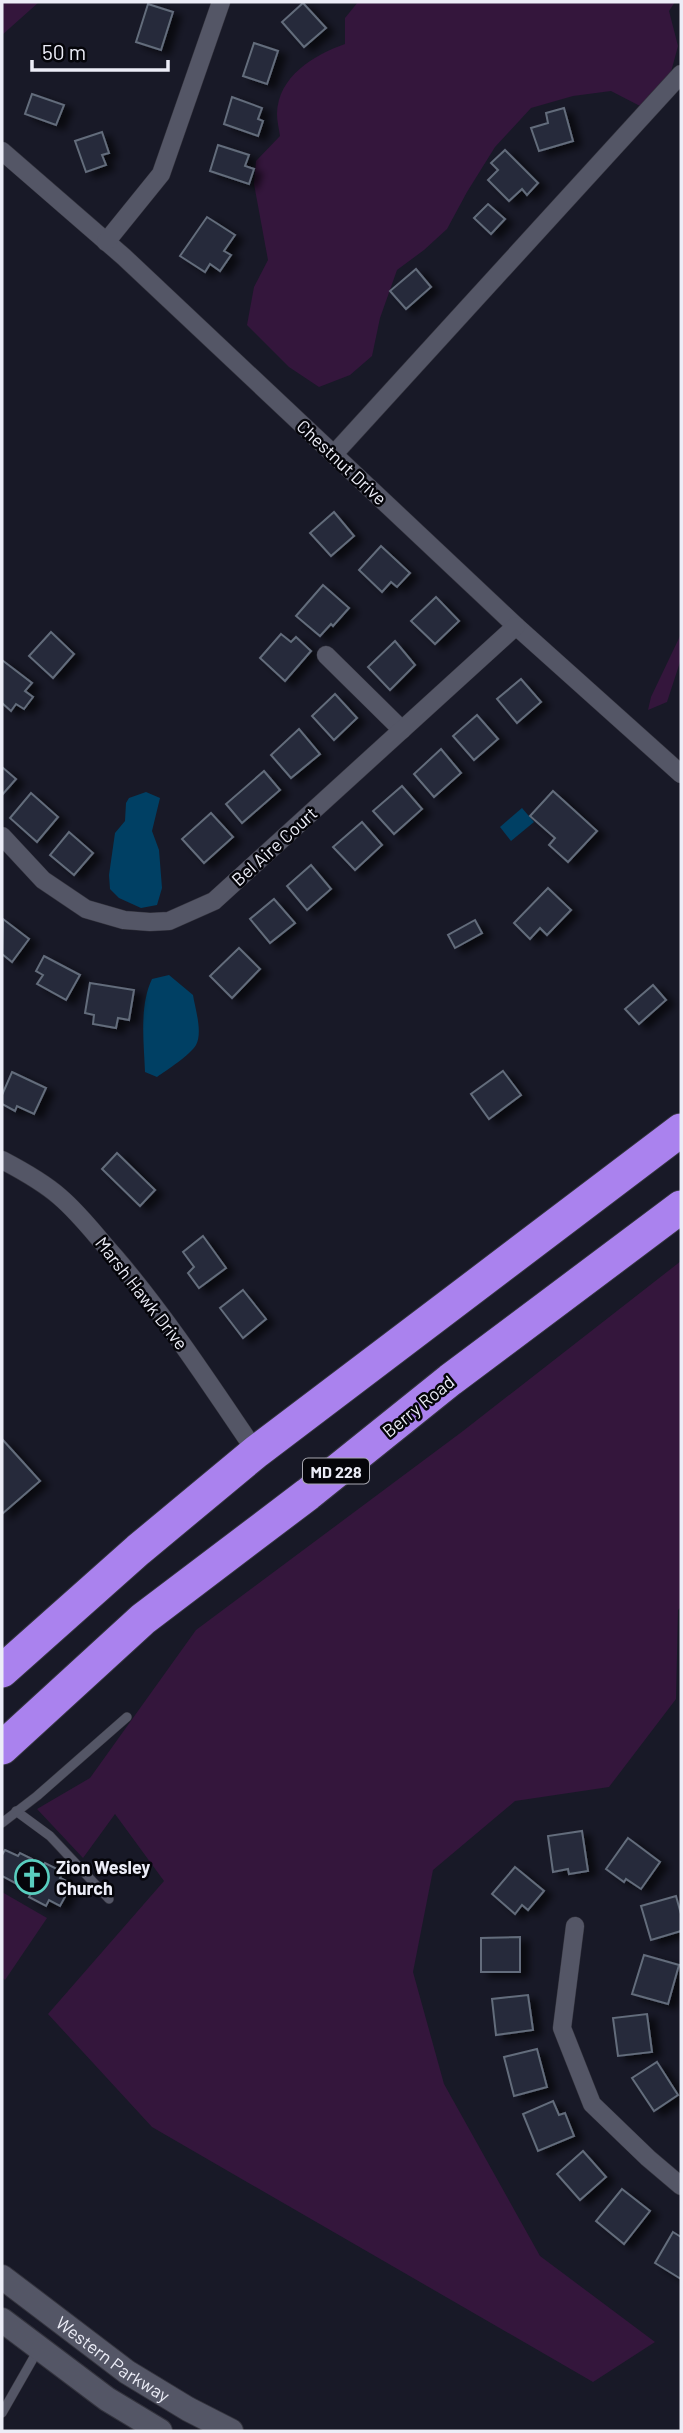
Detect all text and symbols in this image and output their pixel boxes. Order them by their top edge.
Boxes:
scale bar [32,28,168,72]
text: 50 m [42,39,86,64]
street label: Chestnut Drive [293,415,391,509]
street label: Bel Aire Court [227,802,321,890]
street label: Marsh Hawk Drive [91,1232,193,1354]
street label: Berry Road [378,1370,458,1442]
road number: MD 228 [303,1458,369,1484]
place label: Zion Wesley Church [56,1856,150,1899]
church icon: Zion Wesley Church [13,1858,51,1896]
street label: Western Parkway [52,2311,174,2406]

